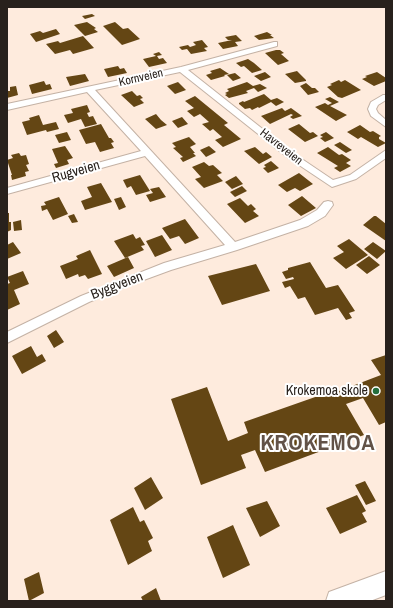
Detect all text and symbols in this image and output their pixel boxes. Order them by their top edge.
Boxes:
street label: Kornveien [118,66,164,90]
street label: Havreveien [257,126,305,168]
street label: Rugveien [50,157,102,187]
street label: Byggveien [89,268,145,304]
place label: Krokemoa skole [286,383,368,399]
marker: Krokemoa skole [371,386,381,396]
district label: KROKEMOA [260,431,376,457]

